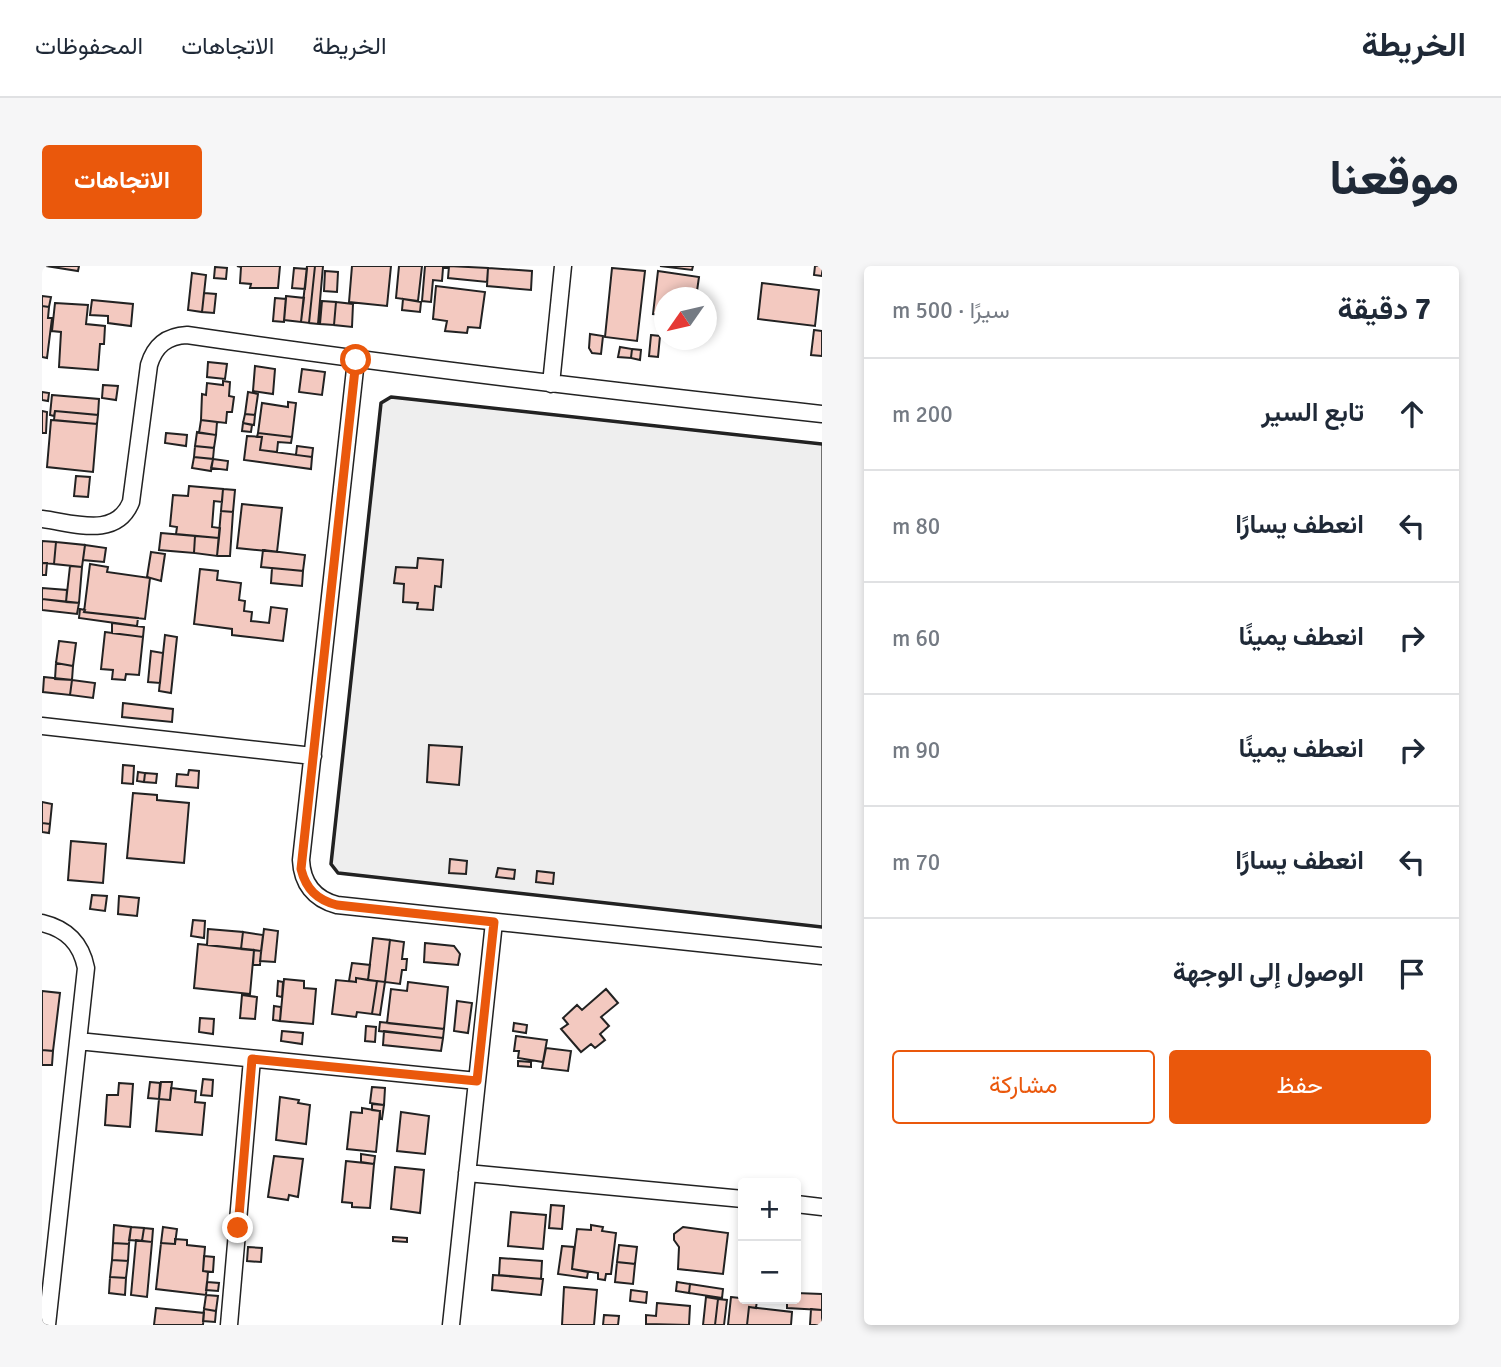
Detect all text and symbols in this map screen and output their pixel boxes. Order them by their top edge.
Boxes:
text: الخريطة [1362,25,1466,66]
text: المحفوظات [35,31,143,61]
text: الاتجاهات [181,31,274,61]
text: الخريطة [312,31,387,61]
button: الاتجاهات [42,145,202,219]
text: موقعنا [1329,148,1459,208]
north arrow [654,287,717,350]
text: 7 دقيقة [1337,291,1431,328]
text: سيرًا · 500 m [892,296,1010,325]
route start [340,344,371,375]
icon: ahead [1393,395,1431,433]
text: تابع السير [1261,397,1364,429]
text: 200 m [892,400,953,429]
icon: left [1393,507,1431,545]
text: انعطف يسارًا [1235,509,1364,541]
text: 80 m [892,512,940,541]
icon: right [1393,619,1431,657]
text: انعطف يمينًا [1238,621,1364,653]
text: 60 m [892,624,940,653]
icon: right [1393,731,1431,769]
text: انعطف يمينًا [1238,733,1364,765]
text: 90 m [892,736,940,765]
icon: left [1393,843,1431,881]
text: انعطف يسارًا [1235,845,1364,877]
text: 70 m [892,848,940,877]
icon: arrive [1393,955,1431,993]
text: الوصول إلى الوجهة [1173,957,1364,989]
button: مشاركة [892,1050,1155,1124]
button: حفظ [1169,1050,1431,1124]
map controls [738,1178,801,1304]
button: + [738,1178,801,1241]
route end [222,1212,253,1243]
button: − [738,1241,801,1304]

